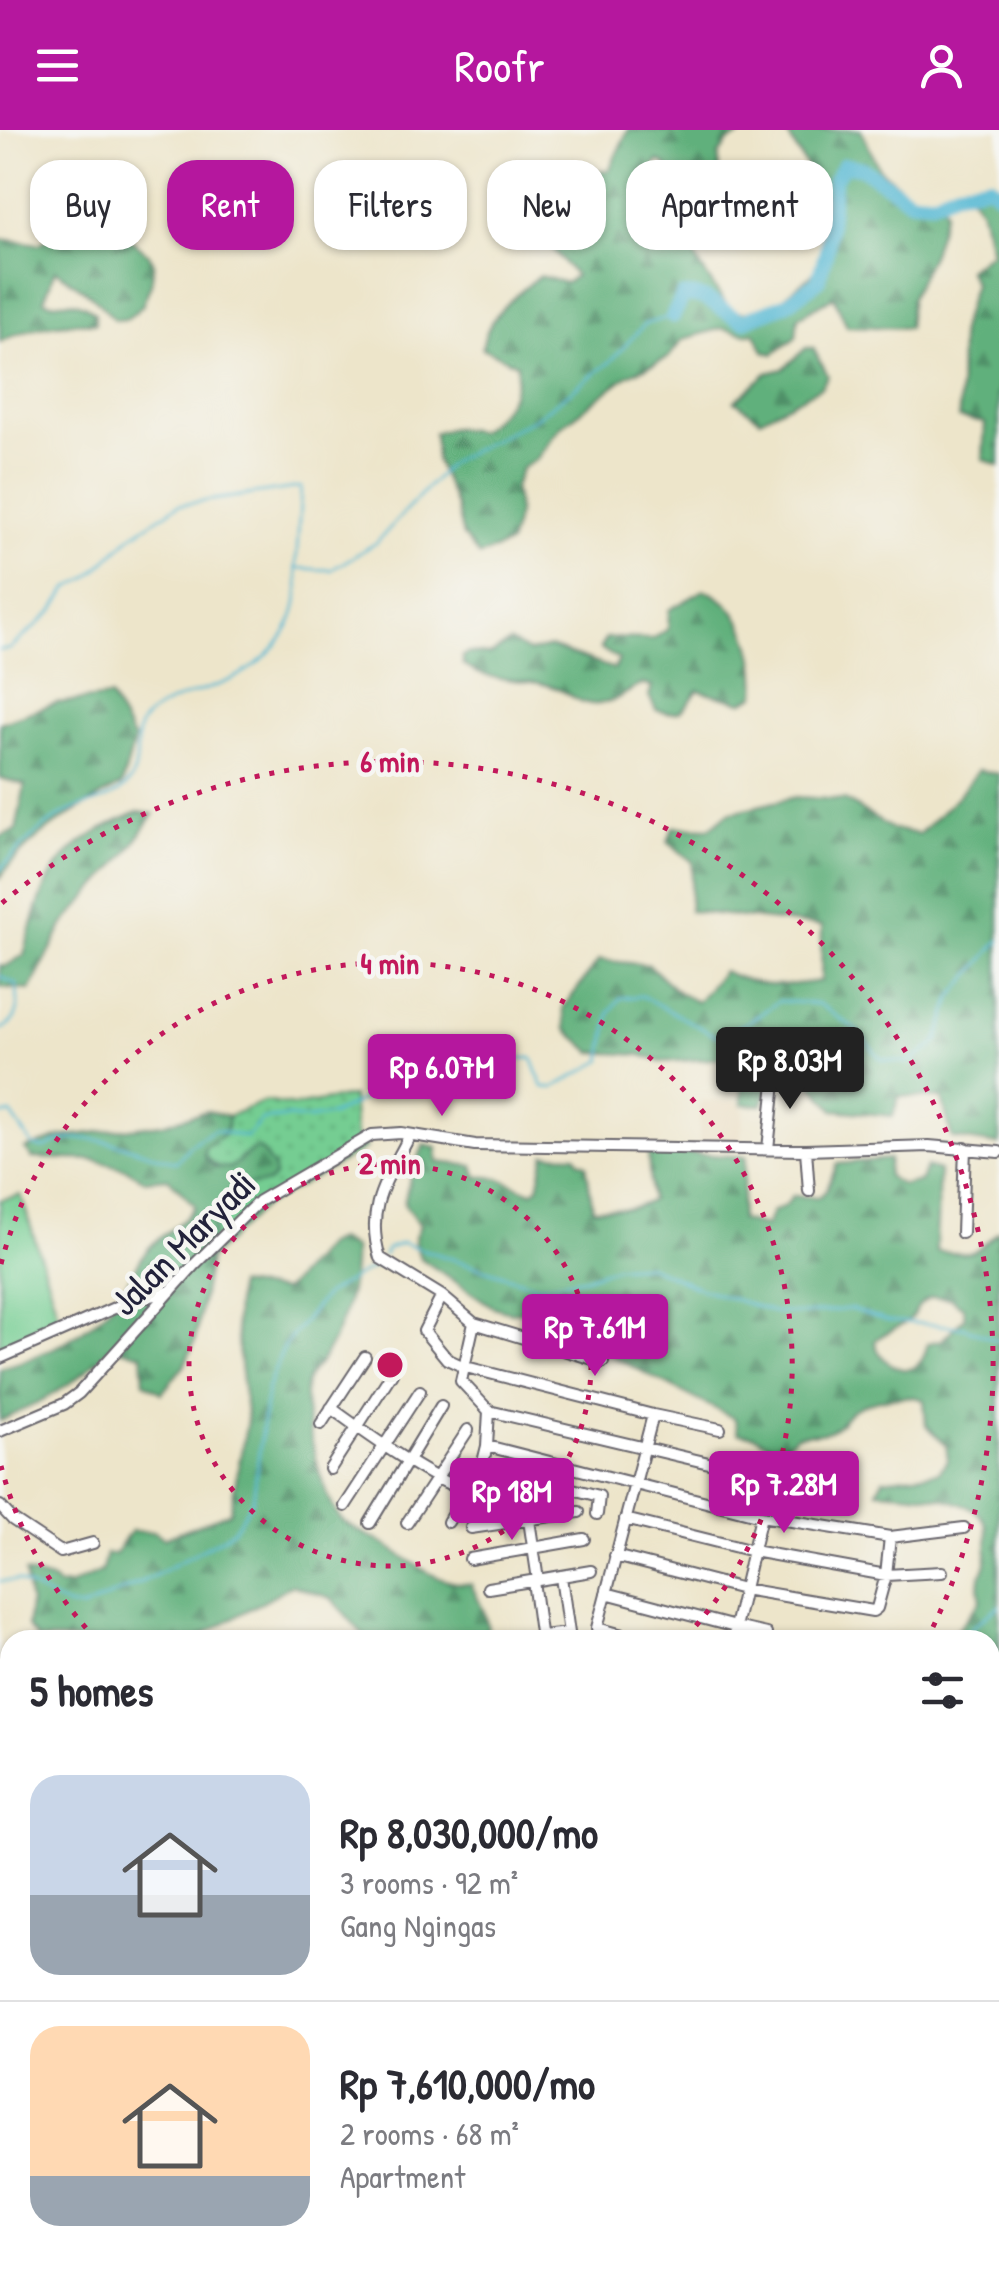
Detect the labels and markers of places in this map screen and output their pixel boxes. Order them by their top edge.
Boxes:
pin: Rp 8.03M [687,1027,893,1112]
pin: Rp 6.07M [339,1034,545,1119]
pin: Rp 7.61M [492,1294,698,1379]
centre of rings [372,1347,408,1383]
pin: Rp 7.28M [681,1451,887,1536]
pin: Rp 18M [431,1458,593,1543]

